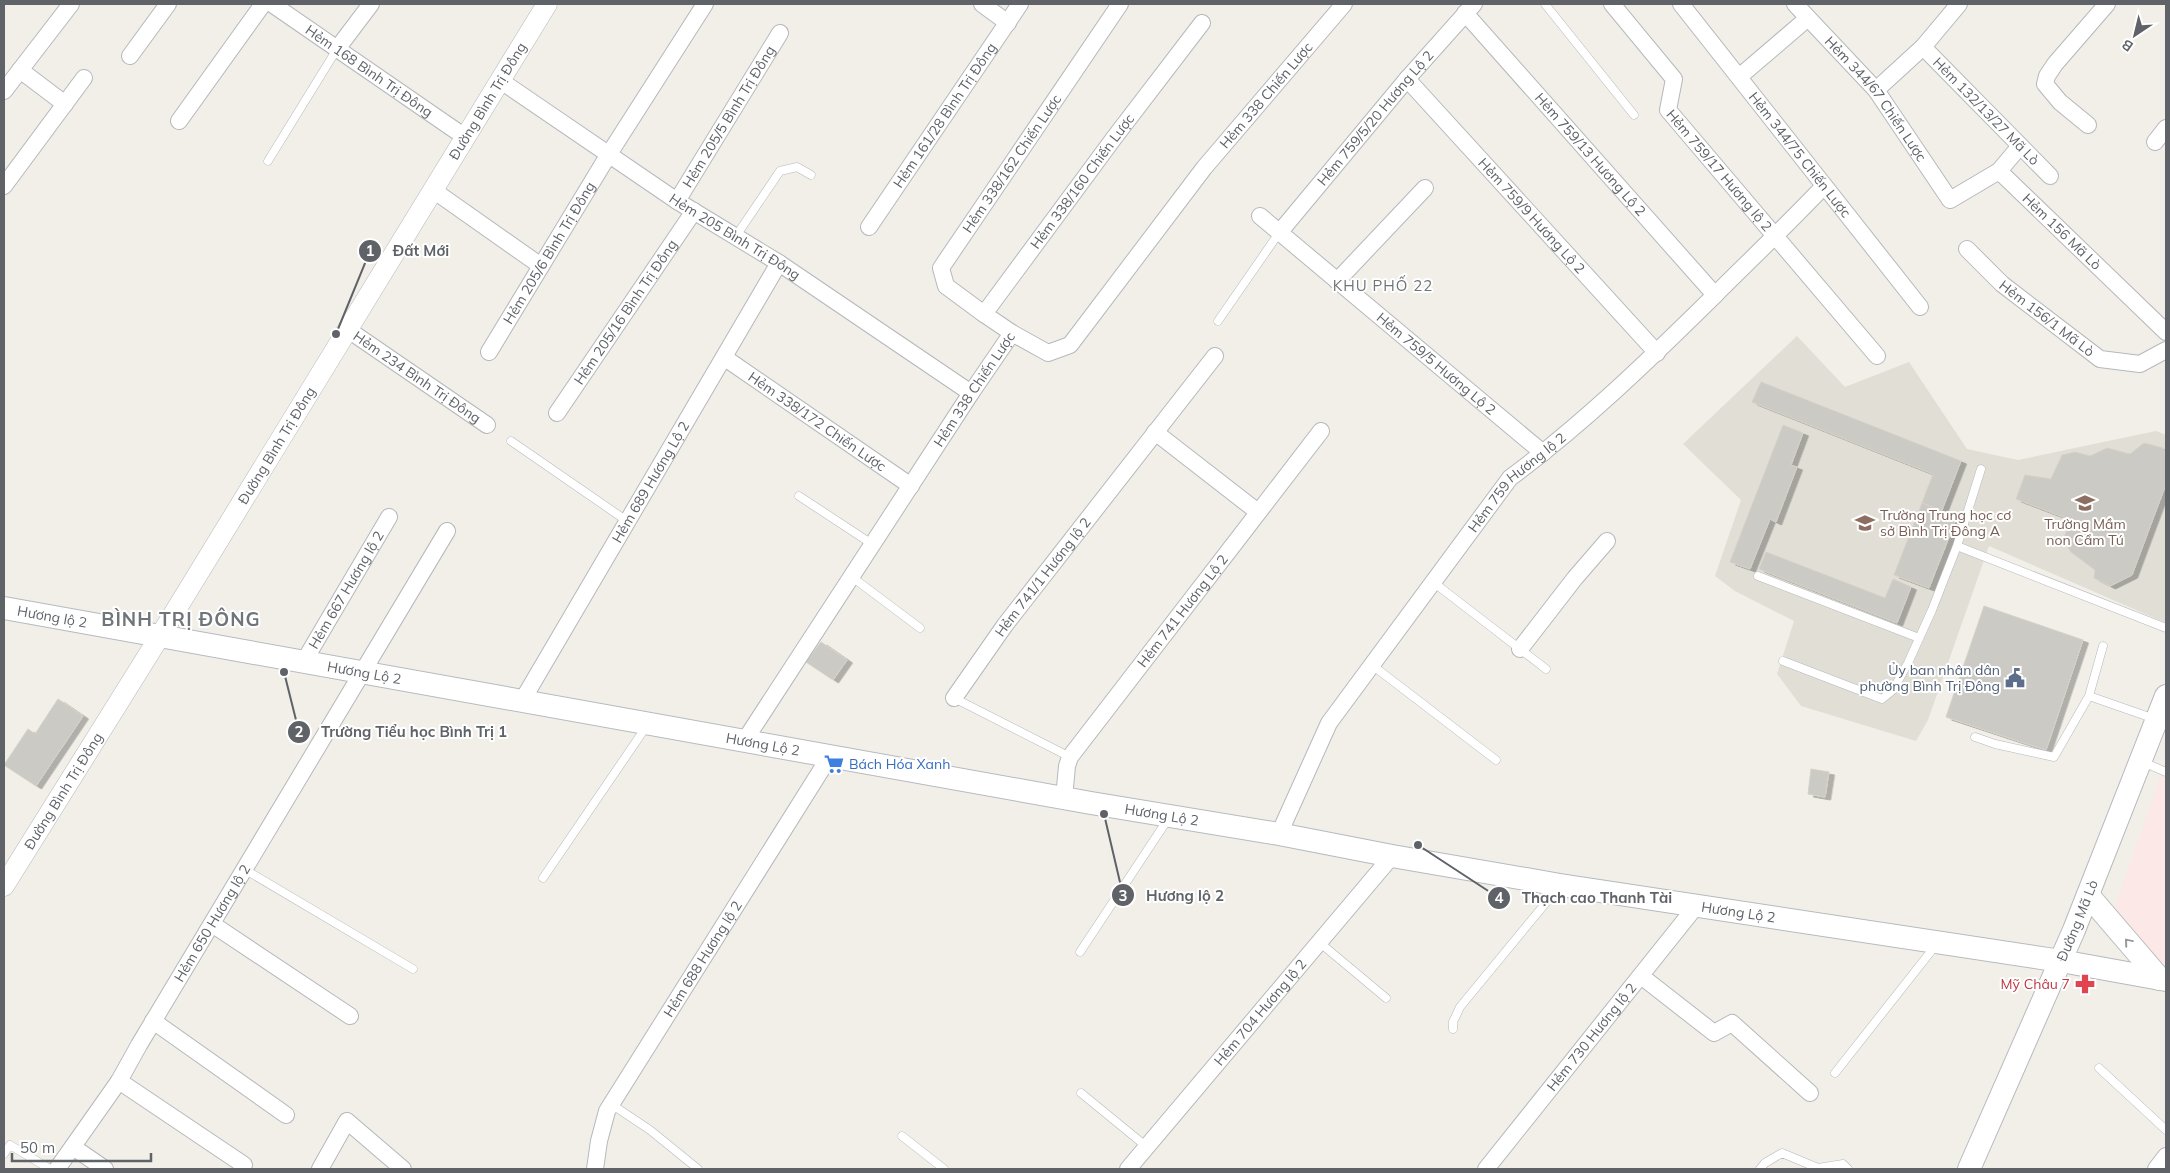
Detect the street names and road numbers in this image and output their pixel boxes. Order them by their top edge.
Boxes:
street label: Hẻm 168 Bình Trị Đông [302,21,436,121]
street label: Hẻm 344/67 Chiến Lược [1821,32,1931,165]
street label: Hẻm 338 Chiến Lược [1216,38,1317,152]
street label: Đường Bình Trị Đông [445,39,530,163]
street label: Hẻm 161/28 Bình Trị Đông [889,39,1000,191]
street label: Hẻm 205/5 Bình Trị Đông [678,42,779,191]
street label: Hẻm 759/5/20 Hương Lộ 2 [1313,47,1437,189]
street label: Hẻm 132/13/27 Mã Lò [1929,53,2043,169]
street label: Hẻm 344/75 Chiến Lược [1745,88,1855,221]
street label: Hẻm 759/13 Hương Lộ 2 [1531,89,1650,220]
street label: Hẻm 338/162 Chiến Lược [958,91,1065,236]
street label: Hẻm 759/17 Hương lộ 2 [1662,106,1776,235]
street label: Hẻm 338/160 Chiến Lược [1026,110,1138,252]
street label: Hẻm 759/9 Hương Lộ 2 [1474,154,1589,277]
street label: Hẻm 205/6 Bình Trị Đông [499,178,599,327]
street label: Hẻm 205 Bình Trị Đông [666,189,804,284]
street label: Hẻm 156 Mã Lò [2019,189,2105,274]
street label: Hẻm 205/16 Bình Trị Đông [570,236,681,388]
street label: Hẻm 156/1 Mã Lò [1996,276,2098,361]
street label: Hẻm 759/5 Hương Lộ 2 [1373,308,1500,419]
street label: Hẻm 234 Bình Trị Đông [350,327,484,427]
street label: Hẻm 338 Chiến Lược [929,328,1019,450]
street label: Hẻm 338/172 Chiến Lược [745,368,890,475]
street label: Đường Bình Trị Đông [234,384,319,508]
street label: Hẻm 689 Hương Lộ 2 [608,418,693,546]
street label: Hẻm 759 Hương lộ 2 [1464,429,1570,536]
street label: Hẻm 741/1 Hương lộ 2 [991,514,1095,640]
street label: Hẻm 667 Hương lộ 2 [304,528,388,652]
street label: Hẻm 741 Hương Lộ 2 [1133,551,1232,671]
street label: Hương lộ 2 [16,602,89,632]
street label: Hương Lộ 2 [326,657,403,688]
street label: Đường Bình Trị Đông [20,729,107,853]
street label: Hương Lộ 2 [725,729,801,760]
street label: Hương Lộ 2 [1123,800,1200,830]
street label: Hẻm 650 Hương lộ 2 [170,861,254,985]
street label: Đường Mã Lò [2052,877,2102,964]
street label: Hẻm 688 Hương lộ 2 [659,897,746,1020]
street label: Hương Lộ 2 [1700,898,1777,927]
street label: Hẻm 704 Hương lộ 2 [1210,955,1310,1069]
street label: Hẻm 730 Hương lộ 2 [1543,979,1640,1095]

